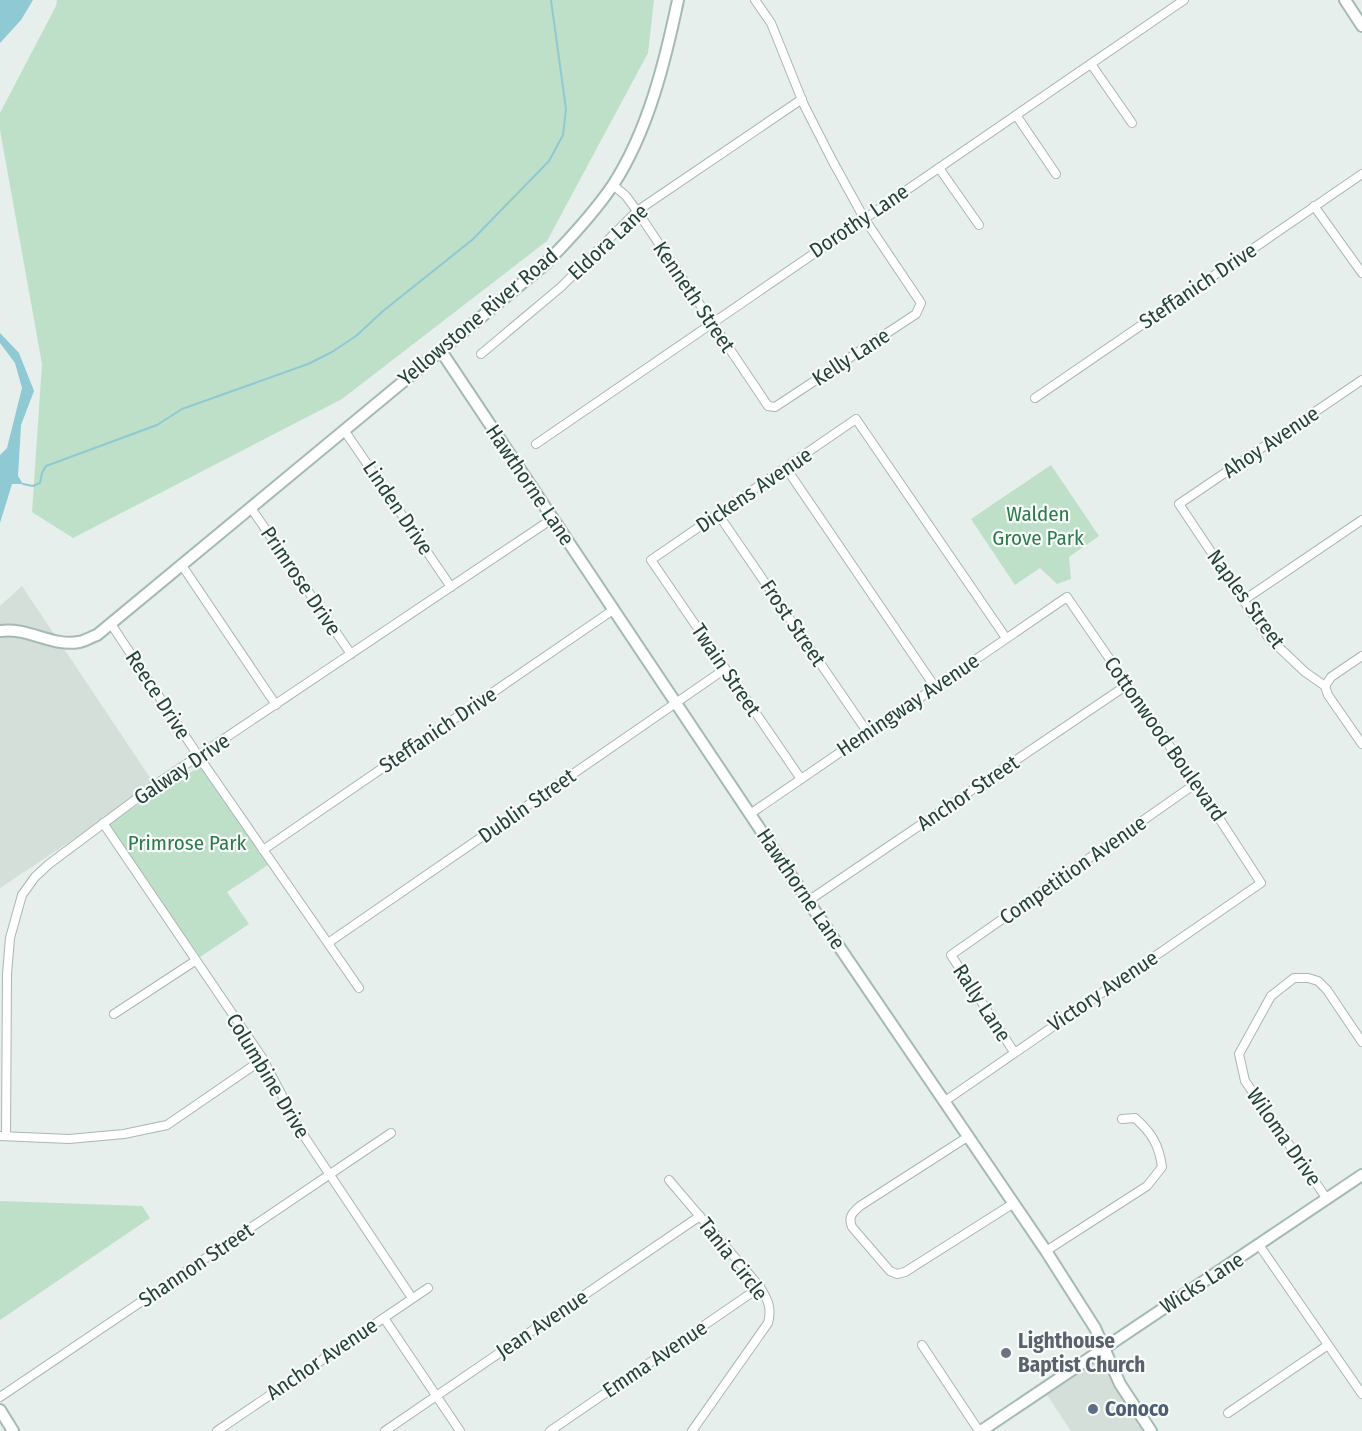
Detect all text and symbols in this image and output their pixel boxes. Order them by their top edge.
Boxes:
street label: Dorothy Lane [804,178,914,264]
street label: Eldora Lane [562,198,654,286]
street label: Kenneth Street [647,237,741,358]
street label: Steffanich Drive [1134,237,1262,335]
street label: Yellowstone River Road [393,243,563,391]
street label: Kelly Lane [807,322,895,392]
street label: Ahoy Avenue [1218,400,1324,484]
street label: Hawthorne Lane [480,420,580,550]
street label: Dickens Avenue [691,442,817,538]
street label: Linden Drive [357,456,439,560]
park label: Walden Grove Park [992,501,1084,551]
street label: Primrose Drive [255,522,347,640]
street label: Naples Street [1202,545,1291,653]
street label: Frost Street [755,575,831,671]
street label: Twain Street [686,619,766,721]
street label: Reece Drive [120,646,196,744]
street label: Hemingway Avenue [832,648,984,762]
street label: Cottonwood Boulevard [1098,651,1232,827]
street label: Steffanich Drive [374,681,502,779]
street label: Galway Drive [129,728,235,810]
street label: Anchor Street [912,749,1024,837]
street label: Dublin Street [473,763,581,849]
street label: Competition Avenue [994,810,1152,930]
street label: Hawthorne Lane [751,824,851,954]
park label: Primrose Park [128,830,247,856]
street label: Victory Avenue [1043,945,1163,1037]
street label: Rally Lane [947,959,1017,1047]
street label: Columbine Drive [220,1009,316,1143]
street label: Wiloma Drive [1241,1083,1327,1191]
street label: Tania Circle [693,1212,773,1306]
street label: Shannon Street [134,1217,258,1313]
street label: Wicks Lane [1155,1246,1249,1320]
street label: Jean Avenue [491,1284,593,1364]
street label: Anchor Avenue [261,1312,383,1406]
street label: Emma Avenue [598,1315,712,1403]
place label: Lighthouse Baptist Church [1018,1328,1145,1378]
marker: Lighthouse Baptist Church [999,1346,1013,1360]
place label: Conoco [1105,1396,1169,1422]
marker: Conoco [1086,1402,1100,1416]

